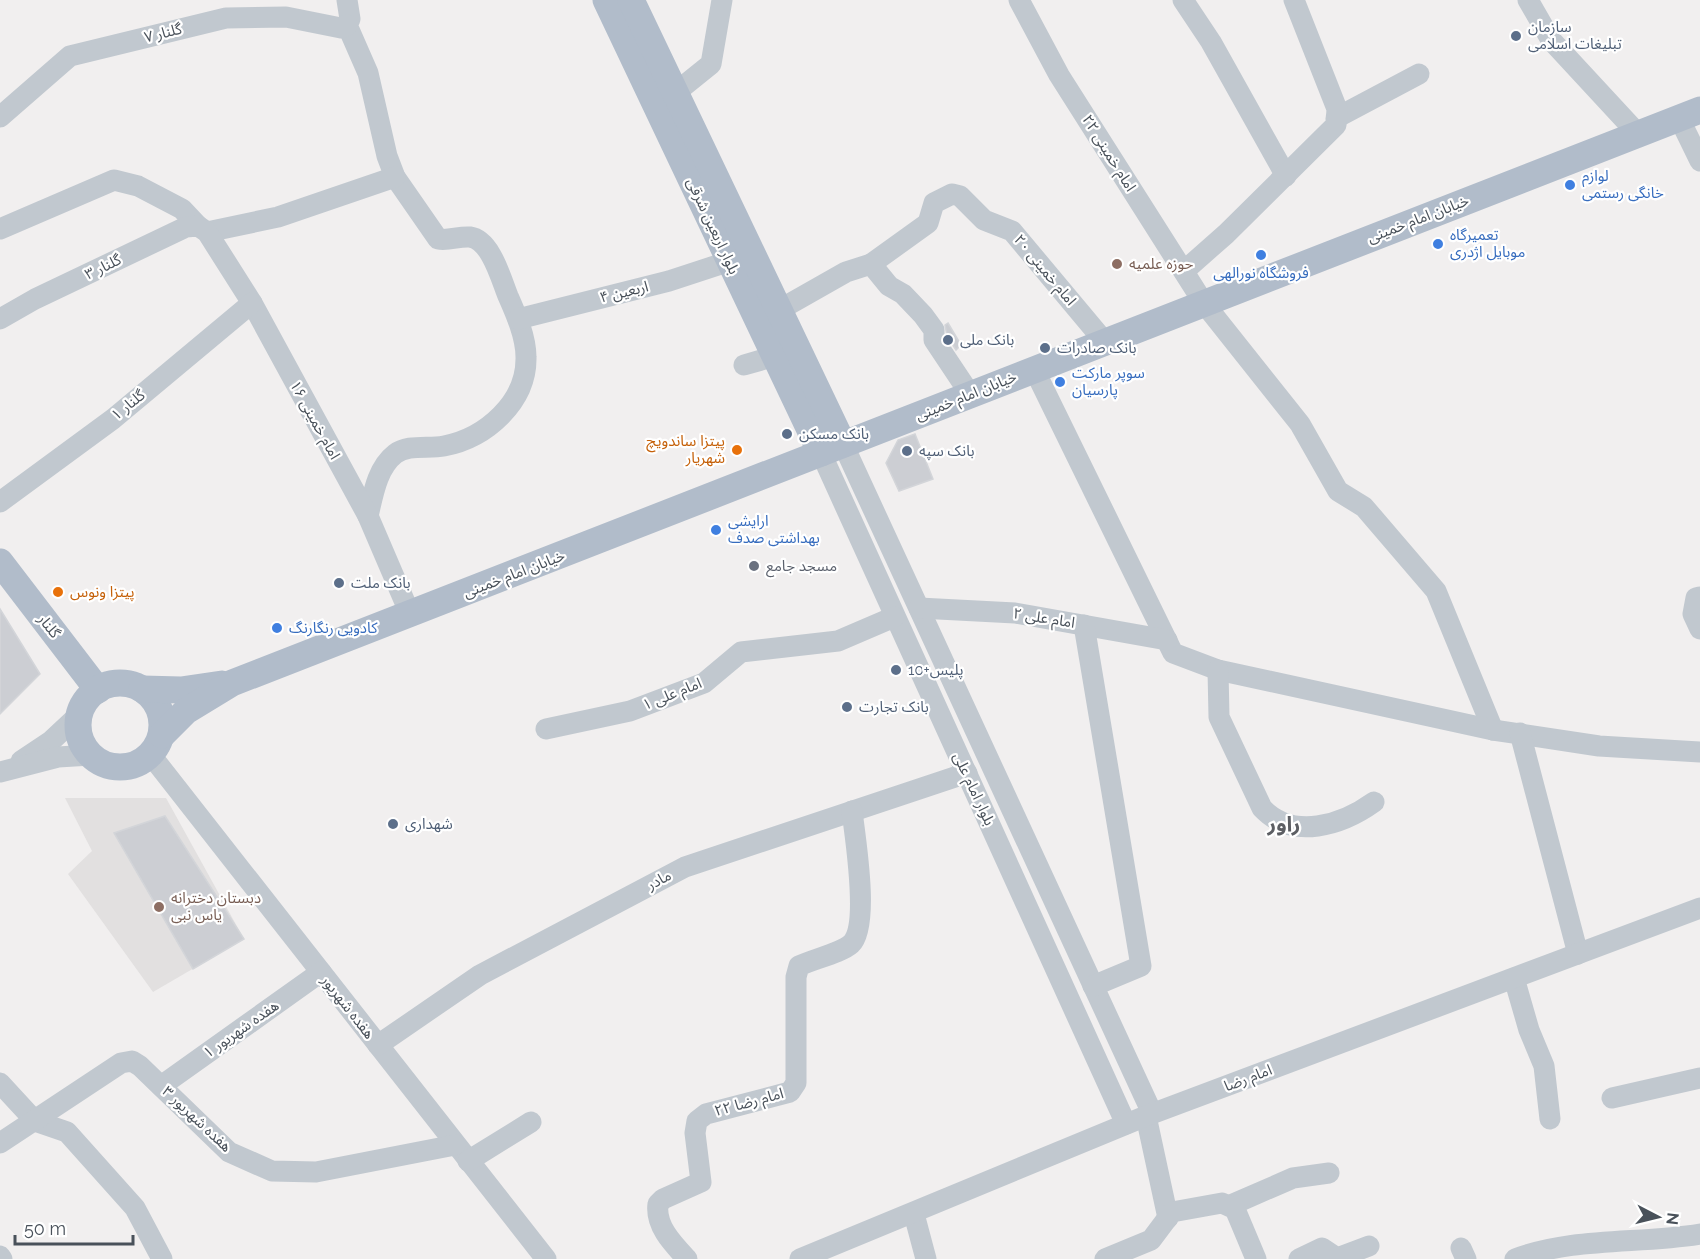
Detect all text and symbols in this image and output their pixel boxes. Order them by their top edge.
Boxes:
place label: سازمان تبلیغات اسلامی [1528,18,1622,53]
street label: گلنار ۷ [142,19,184,46]
marker: سازمان تبلیغات اسلامی [1509,29,1523,43]
street label: امام خمینی ۲۲ [1077,111,1140,196]
place label: لوازم خانگی رستمی [1582,167,1664,202]
street label: بلوار اربعین شرقی [683,175,743,277]
marker: لوازم خانگی رستمی [1563,178,1577,192]
street label: خیابان امام خمینی [1365,191,1472,249]
place label: تعمیرگاه موبایل اژدری [1450,226,1525,261]
street label: امام خمینی ۲۰ [1009,231,1080,310]
marker: تعمیرگاه موبایل اژدری [1431,237,1445,251]
marker: فروشگاه نورالهی [1254,248,1268,262]
street label: گلنار ۳ [82,250,125,283]
place label: حوزه علمیه [1129,255,1193,273]
marker: حوزه علمیه [1110,257,1124,271]
place label: فروشگاه نورالهی [1213,264,1309,282]
street label: اربعین ۴ [598,277,650,307]
place label: بانک ملی [960,331,1014,349]
marker: بانک ملی [941,333,955,347]
place label: بانک صادرات [1057,339,1137,357]
marker: بانک صادرات [1038,341,1052,355]
place label: سوپر مارکت پارسیان [1072,364,1145,400]
street label: خیابان امام خمینی [913,367,1020,426]
marker: سوپر مارکت پارسیان [1053,375,1067,389]
street label: امام خمینی ۱۶ [284,378,344,463]
street label: گلنار ۱ [108,386,149,424]
place label: بانک مسکن [799,425,869,443]
marker: بانک مسکن [780,427,794,441]
place label: پیتزا ساندویچ شهریار [646,432,725,467]
place label: بانک سپه [919,442,975,461]
marker: پیتزا ساندویچ شهریار [730,443,744,457]
marker: بانک سپه [900,444,914,458]
place label: ارایشی بهداشتی صدف [728,512,820,547]
marker: ارایشی بهداشتی صدف [709,523,723,537]
street label: خیابان امام خمینی [461,546,568,604]
place label: مسجد جامع [766,557,837,578]
marker: مسجد جامع [747,559,761,573]
place label: بانک ملت [351,574,411,592]
marker: بانک ملت [332,576,346,590]
place label: پیتزا ونوس [70,583,135,602]
marker: پیتزا ونوس [51,585,65,599]
street label: امام علی ۲ [1011,604,1076,634]
street label: گلنار [33,610,65,642]
place label: کادویی رنگارنگ [289,619,378,637]
marker: کادویی رنگارنگ [270,621,284,635]
place label: پلیس+10 [908,661,963,680]
marker: پلیس+10 [889,663,903,677]
street label: امام علی ۱ [640,674,705,716]
place label: بانک تجارت [859,698,929,716]
marker: بانک تجارت [840,700,854,714]
street label: بلوار امام علی [947,750,999,829]
district label: راور [1267,811,1300,836]
place label: شهداری [405,815,453,833]
marker: شهداری [386,817,400,831]
street label: مادر [643,866,674,894]
place label: دبستان دخترانه یاس نبی [171,889,261,924]
marker: دبستان دخترانه یاس نبی [152,900,166,914]
street label: هفده شهریور [317,971,378,1042]
street label: هفده شهریور ۱ [200,996,282,1062]
street label: امام رضا [1221,1061,1275,1097]
street label: هفده شهریور ۳ [159,1082,235,1156]
street label: امام رضا ۲۲ [712,1084,786,1122]
north arrow [1628,1187,1688,1247]
scale bar [15,1208,134,1246]
text: N [1662,1212,1683,1226]
text: 50 m [24,1218,66,1239]

